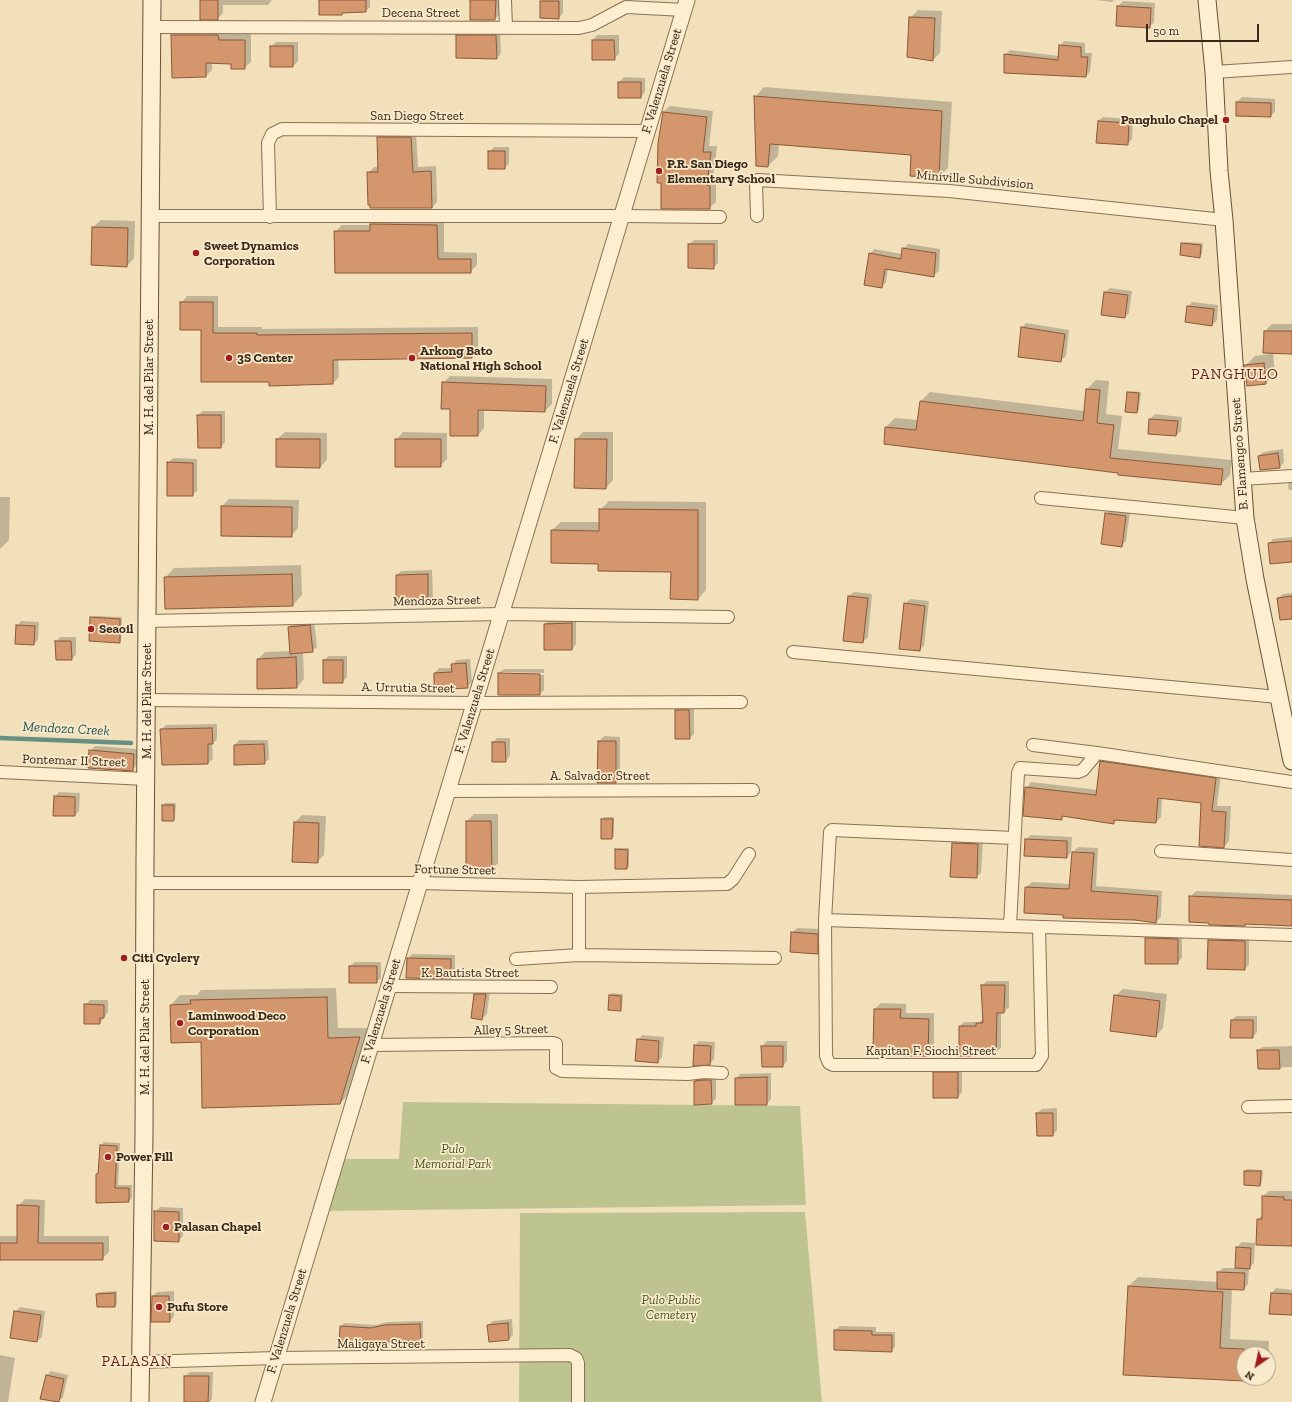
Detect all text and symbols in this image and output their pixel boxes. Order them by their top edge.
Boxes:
street label: Decena Street [382,5,460,21]
scale bar [1148,16,1261,42]
text: 50 m [1153,24,1179,38]
street label: F. Valenzuela Street [639,26,685,136]
street label: San Diego Street [370,108,464,124]
place label: Panghulo Chapel [1121,112,1218,128]
marker: Panghulo Chapel [1221,115,1231,125]
place label: P.R. San Diego Elementary School [667,156,775,187]
marker: P.R. San Diego Elementary School [654,166,664,176]
street label: Miniville Subdivision [916,167,1034,193]
place label: Sweet Dynamics Corporation [204,238,299,269]
marker: Sweet Dynamics Corporation [191,248,201,258]
street label: M. H. del Pilar Street [141,319,157,435]
street label: F. Valenzuela Street [546,336,592,446]
place label: Arkong Bato National High School [420,343,542,374]
place label: 3S Center [237,350,293,366]
marker: 3S Center [224,353,234,363]
marker: Arkong Bato National High School [407,353,417,363]
district label: PANGHULO [1191,366,1279,384]
street label: B. Flamengco Street [1228,397,1252,511]
street label: Mendoza Street [393,592,481,610]
place label: Seaoil [99,621,133,637]
marker: Seaoil [86,624,96,634]
street label: M. H. del Pilar Street [139,643,155,759]
street label: F. Valenzuela Street [452,646,498,756]
street label: A. Urrutia Street [361,679,455,697]
water label: Mendoza Creek [22,718,110,740]
street label: Pontemar II Street [22,751,126,771]
street label: A. Salvador Street [550,768,650,784]
street label: Fortune Street [414,861,496,879]
place label: Citi Cyclery [132,950,200,966]
marker: Citi Cyclery [119,953,129,963]
street label: F. Valenzuela Street [358,956,404,1066]
street label: K. Bautista Street [421,965,519,981]
street label: M. H. del Pilar Street [137,979,153,1095]
place label: Laminwood Deco Corporation [188,1008,286,1039]
marker: Laminwood Deco Corporation [175,1018,185,1028]
street label: Alley 5 Street [474,1022,548,1038]
street label: Kapitan F. Siochi Street [866,1043,996,1059]
park label: Pulo Memorial Park [414,1141,492,1172]
place label: Power Fill [116,1149,173,1165]
marker: Power Fill [103,1152,113,1162]
place label: Palasan Chapel [174,1219,261,1235]
marker: Palasan Chapel [161,1222,171,1232]
street label: F. Valenzuela Street [264,1266,310,1376]
park label: Pulo Public Cemetery [641,1292,701,1323]
place label: Pufu Store [167,1299,228,1315]
marker: Pufu Store [154,1302,164,1312]
street label: Maligaya Street [337,1336,425,1352]
north arrow [1236,1346,1276,1386]
district label: PALASAN [102,1353,172,1371]
text: N [1242,1368,1257,1383]

